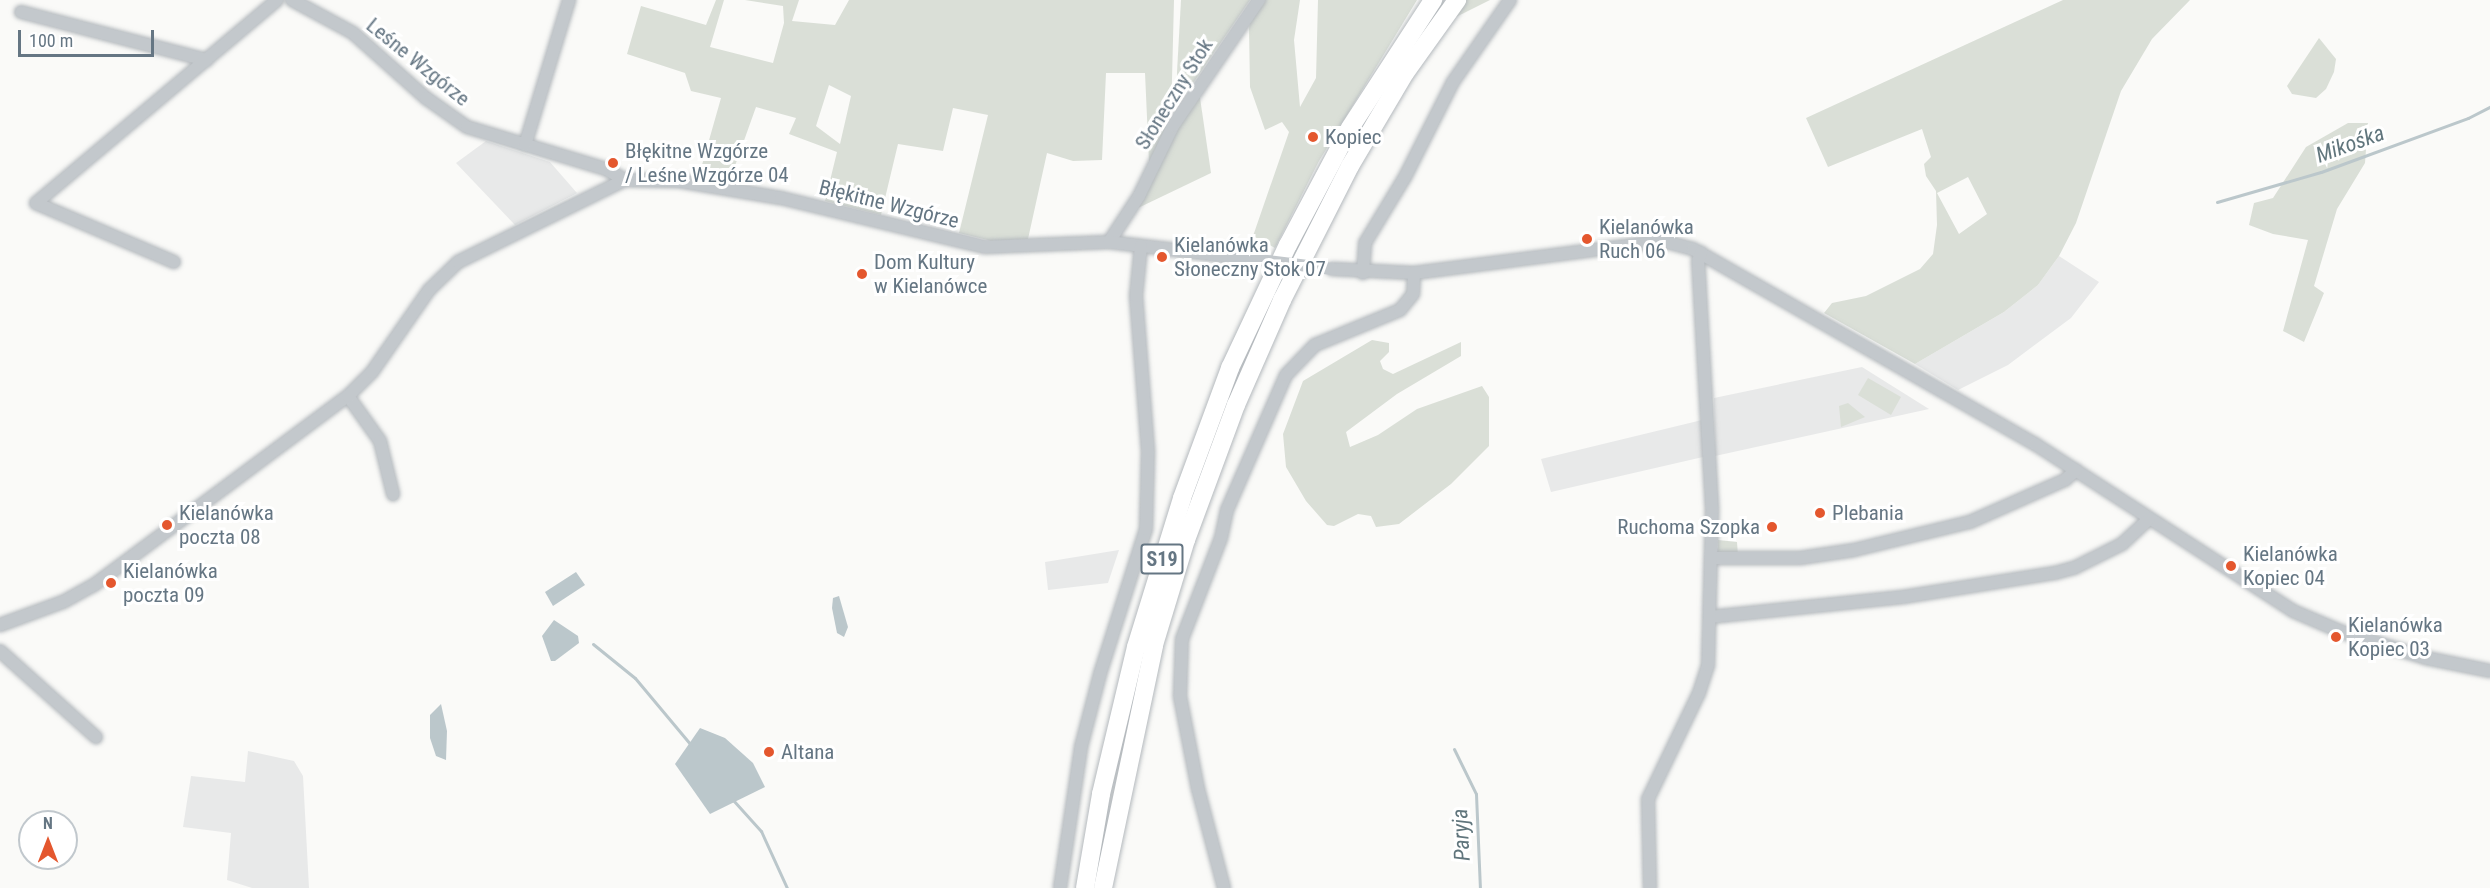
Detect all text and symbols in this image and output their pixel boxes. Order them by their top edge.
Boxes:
street label: Leśne Wzgórze [361,13,475,111]
scale bar [21,18,158,56]
text: 100 m [29,30,73,51]
street label: Słoneczny Stok [1130,34,1218,154]
water label: Mikośka [2312,119,2388,169]
place label: Kopiec [1325,124,1381,150]
marker: Kopiec [1306,130,1320,144]
place label: Błękitne Wzgórze / Leśne Wzgórze 04 [625,138,789,188]
marker: Błękitne Wzgórze / Leśne Wzgórze 04 [606,156,620,170]
street label: Błękitne Wzgórze [817,174,961,234]
place label: Kielanówka Ruch 06 [1599,214,1694,264]
place label: Kielanówka Słoneczny Stok 07 [1174,232,1326,282]
marker: Kielanówka Ruch 06 [1580,232,1594,246]
place label: Dom Kultury w Kielanówce [874,249,987,299]
marker: Kielanówka Słoneczny Stok 07 [1155,250,1169,264]
marker: Dom Kultury w Kielanówce [855,267,869,281]
place label: Kielanówka poczta 08 [179,500,274,550]
place label: Plebania [1832,500,1904,526]
marker: Plebania [1813,506,1827,520]
place label: Ruchoma Szopka [1617,514,1760,540]
marker: Kielanówka poczta 08 [160,518,174,532]
marker: Ruchoma Szopka [1765,520,1779,534]
place label: Kielanówka Kopiec 04 [2243,541,2338,591]
road number: S19 [1140,542,1184,576]
place label: Kielanówka poczta 09 [123,558,218,608]
marker: Kielanówka Kopiec 04 [2224,559,2238,573]
marker: Kielanówka poczta 09 [104,576,118,590]
place label: Kielanówka Kopiec 03 [2348,612,2443,662]
marker: Kielanówka Kopiec 03 [2329,630,2343,644]
place label: Altana [781,739,834,765]
marker: Altana [762,745,776,759]
water label: Paryja [1446,808,1476,862]
north arrow [18,810,78,870]
text: N [43,814,53,833]

